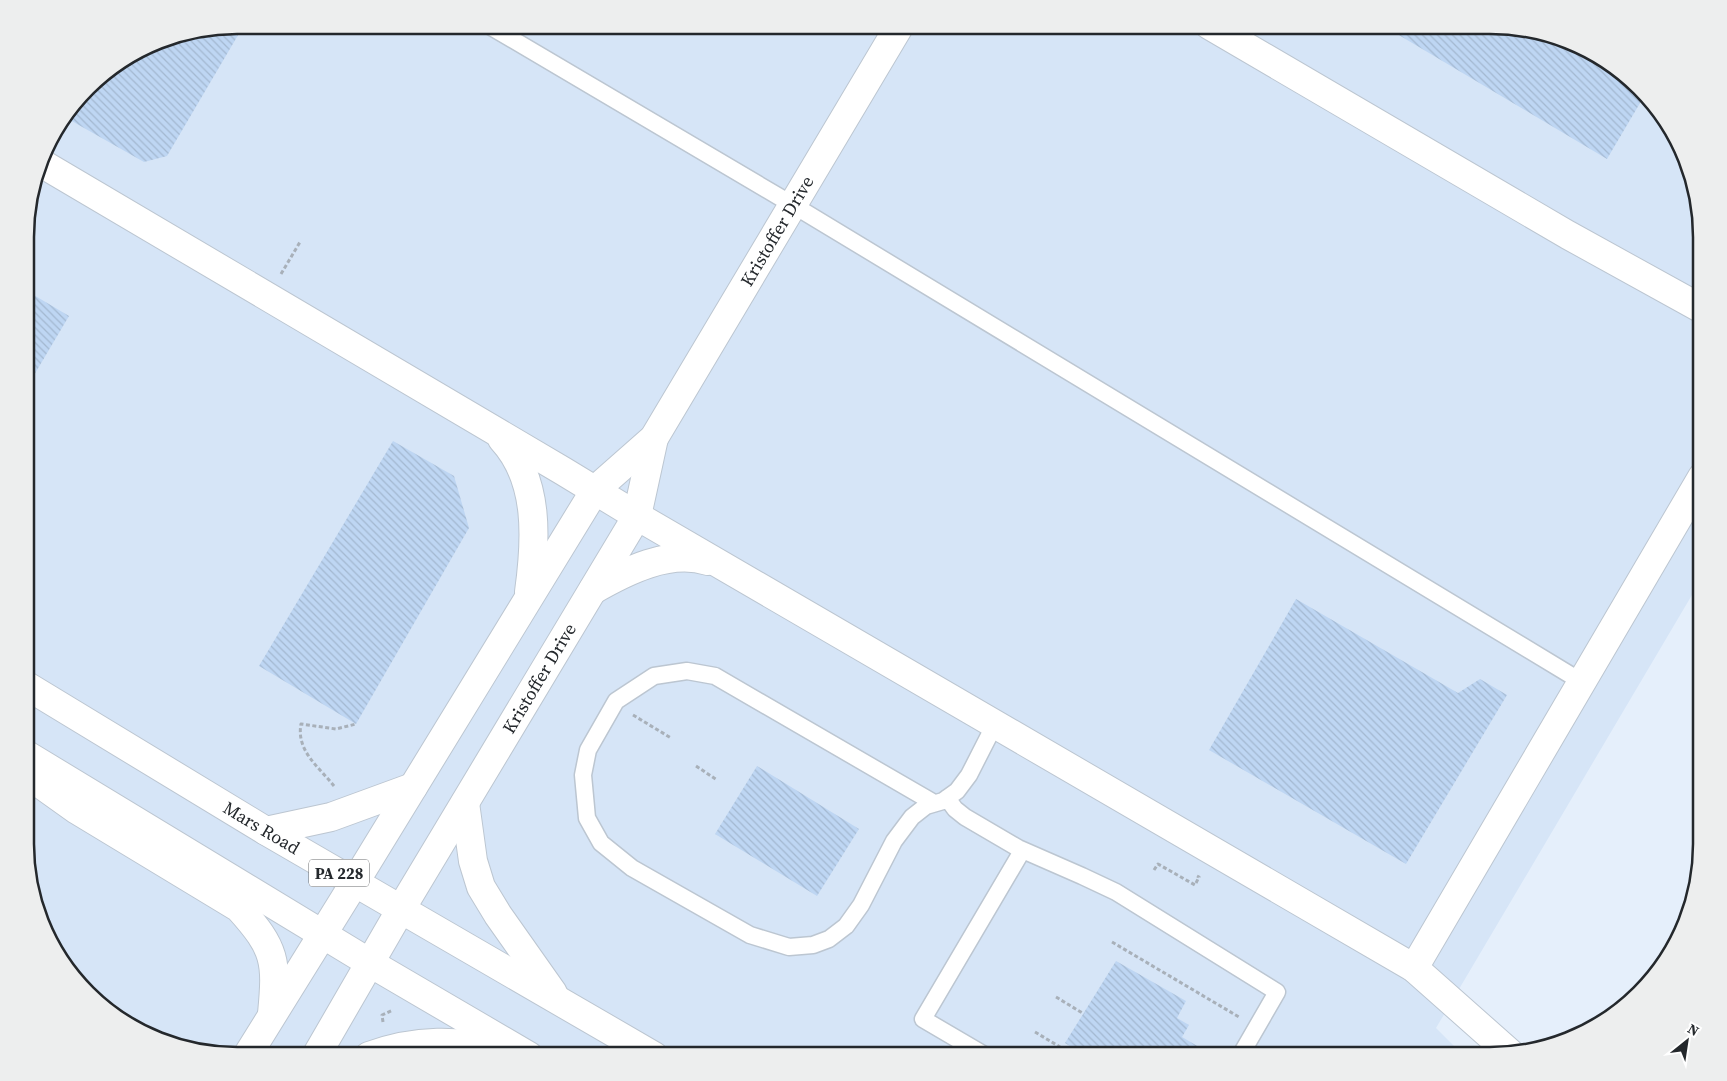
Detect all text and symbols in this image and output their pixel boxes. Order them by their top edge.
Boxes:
street label: Kristoffer Drive [734,171,819,291]
street label: Kristoffer Drive [496,618,582,738]
street label: Mars Road [219,795,305,860]
road number: PA 228 [309,860,369,886]
north arrow [1662,1016,1712,1066]
text: N [1684,1019,1703,1041]

